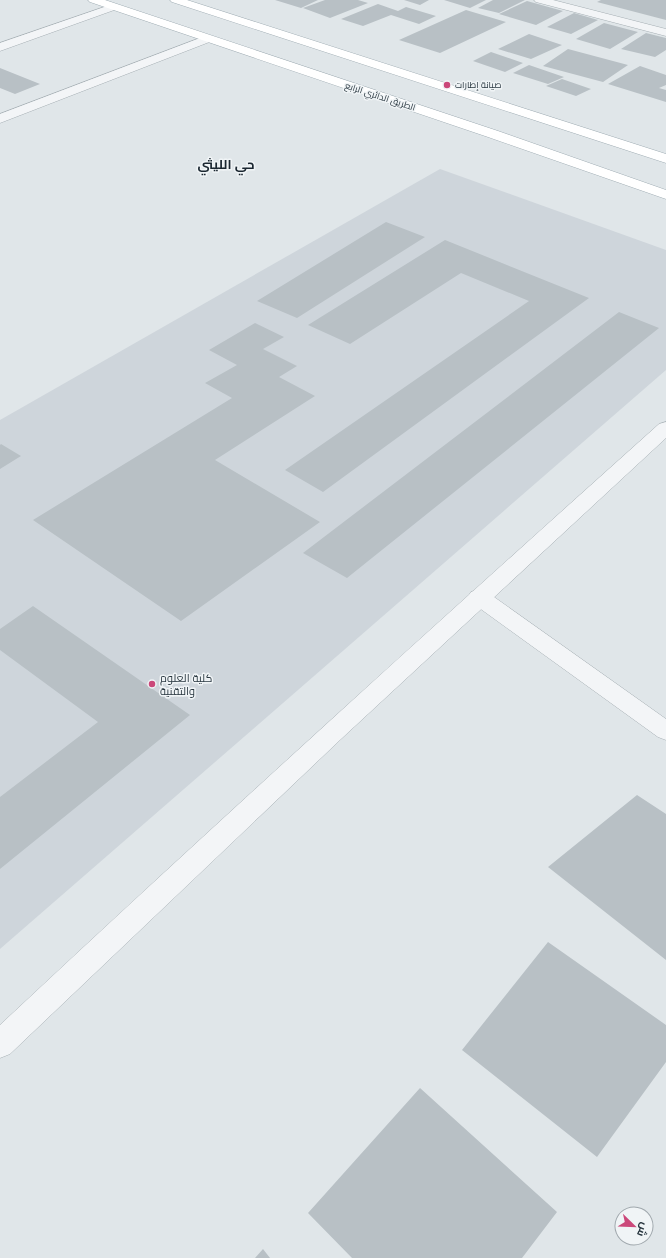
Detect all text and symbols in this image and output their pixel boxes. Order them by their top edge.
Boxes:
street label: الطريق الدائري الرابع [343,80,417,115]
marker: صيانة إطارات [442,80,452,90]
place label: صيانة إطارات [455,80,501,91]
district label: حي الليثي [197,157,255,176]
place label: كلية العلوم والتقنية [160,672,212,698]
marker: كلية العلوم والتقنية [147,679,157,689]
north arrow [614,1206,654,1246]
text: ش [634,1221,651,1239]

